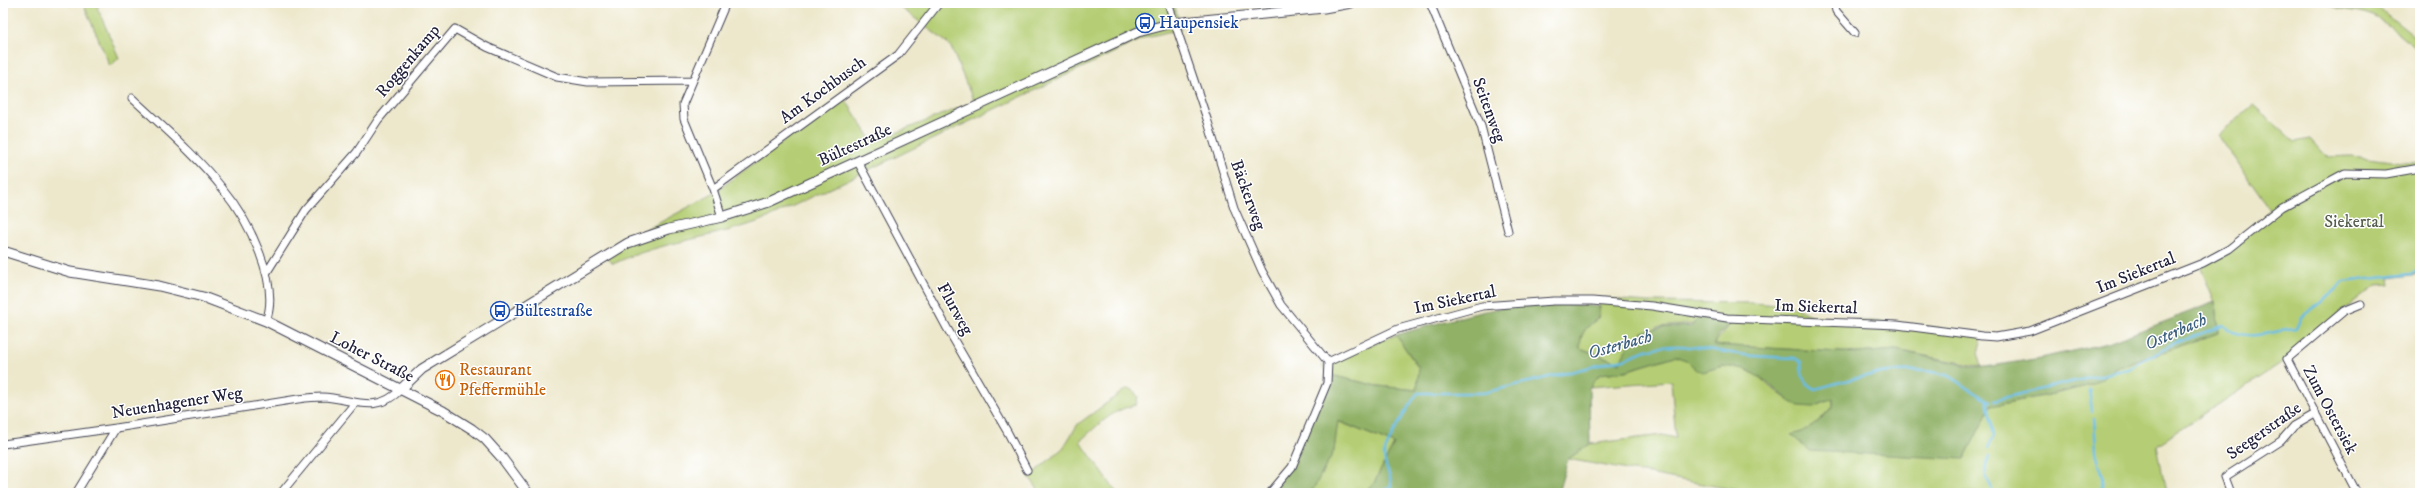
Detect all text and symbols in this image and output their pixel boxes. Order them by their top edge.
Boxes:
bus stop icon: Haupensiek [1134,12,1156,34]
place label: Haupensiek [1159,12,1239,34]
street label: Roggenkamp [371,20,445,102]
street label: Am Kochbusch [775,51,871,129]
street label: Seitenweg [1467,74,1511,146]
street label: Bültestraße [815,118,895,172]
street label: Bäckerweg [1225,157,1271,234]
park label: Siekertal [2324,211,2384,233]
street label: Im Siekertal [2093,247,2179,299]
street label: Flurweg [932,279,979,340]
street label: Im Siekertal [1412,281,1498,319]
street label: Im Siekertal [1774,295,1858,319]
bus stop icon: Bültestraße [489,300,511,322]
place label: Bültestraße [514,300,592,322]
water label: Osterbach [2142,309,2210,355]
water label: Osterbach [1585,325,1655,365]
street label: Loher Straße [326,326,418,388]
place label: Restaurant Pfeffermühle [459,359,546,401]
street label: Zum Ostersiek [2297,362,2363,459]
restaurant icon: Restaurant Pfeffermühle [434,369,456,391]
street label: Neuenhagener Weg [110,382,245,424]
street label: Seegerstraße [2222,397,2306,465]

